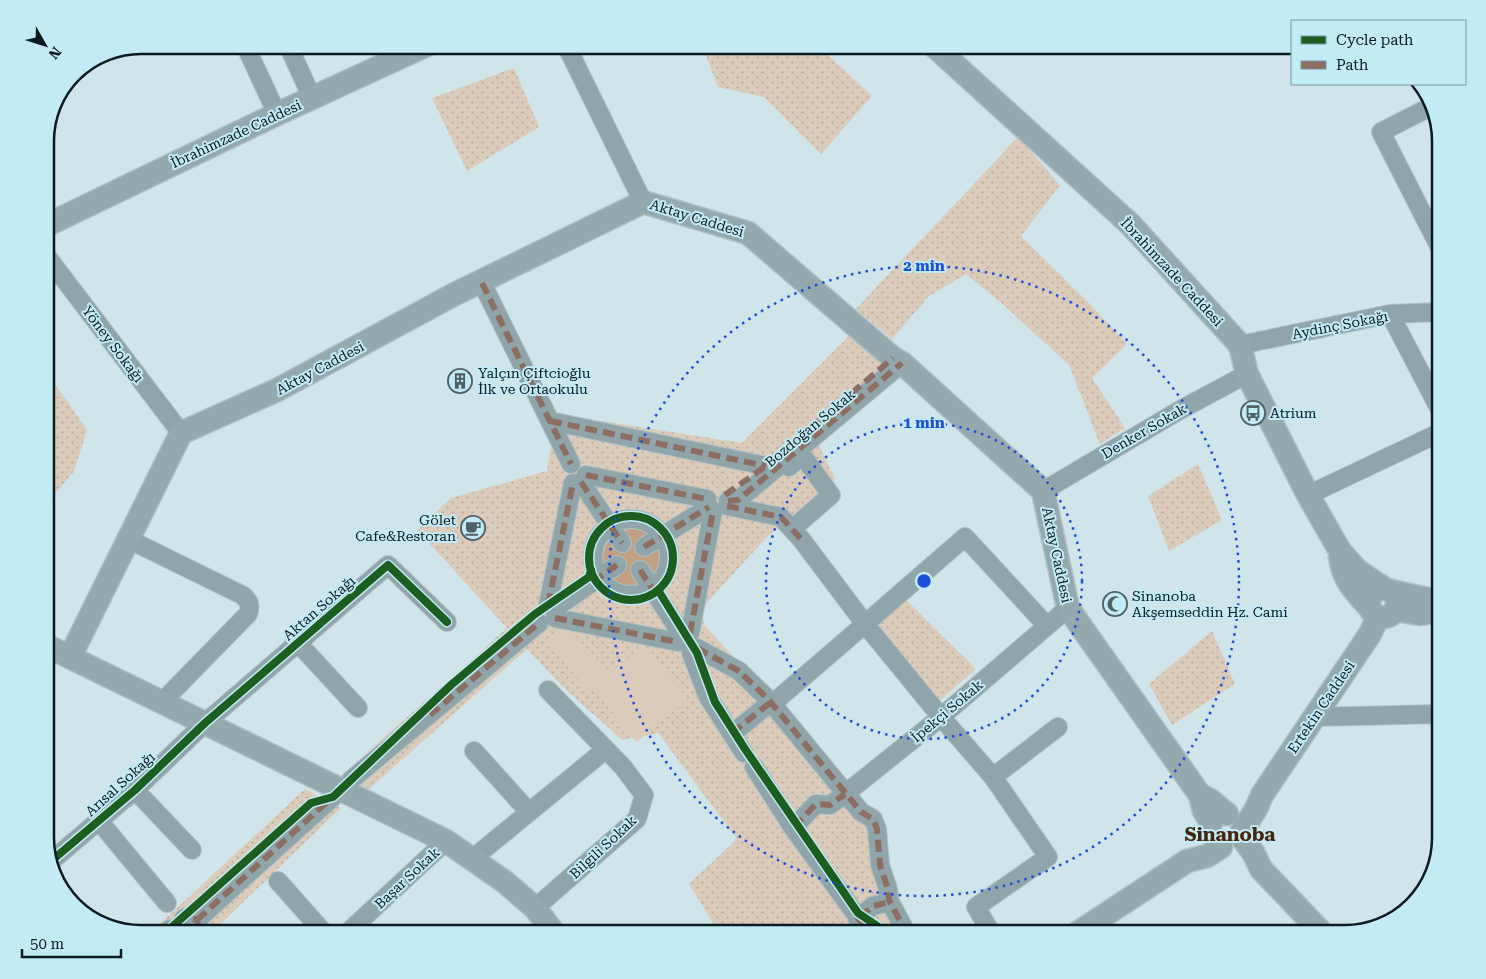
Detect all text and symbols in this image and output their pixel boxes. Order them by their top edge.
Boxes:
north arrow [20,20,70,70]
legend [1291,20,1466,85]
text: Cycle path [1336,31,1414,49]
text: N [45,44,65,63]
text: Path [1336,56,1369,74]
street label: İbrahimzade Caddesi [168,96,304,171]
street label: Aktay Caddesi [648,196,746,240]
street label: İbrahimzade Caddesi [1118,215,1227,330]
text: 2 min [903,257,945,275]
street label: Yöney Sokağı [79,303,147,386]
street label: Aydinç Sokağı [1291,308,1390,342]
street label: Aktay Caddesi [273,338,367,398]
place label: Yalçın Çiftcioğlu İlk ve Ortaokulu [478,365,591,397]
building icon: Yalçın Çiftcioğlu İlk ve Ortaokulu [447,368,473,394]
street label: Bozdoğan Sokak [762,386,858,470]
street label: Denker Sokak [1099,400,1189,462]
bus stop icon: Atrium [1240,400,1266,426]
place label: Atrium [1270,405,1317,421]
text: 1 min [903,414,945,432]
street label: Aktay Caddesi [1039,506,1075,605]
place label: Gölet Cafe&Restoran [355,512,456,544]
cafe icon: Gölet Cafe&Restoran [460,515,486,541]
street label: Aktan Sokağı [280,572,359,644]
centre of rings [915,572,933,590]
place label: Sinanoba Akşemseddin Hz. Cami [1132,588,1288,620]
mosque icon: Sinanoba Akşemseddin Hz. Cami [1102,591,1128,617]
street label: Ertekin Caddesi [1284,657,1358,756]
street label: İpekçi Sokak [908,676,986,746]
street label: Arısal Sokağı [82,748,158,819]
street label: Bilgili Sokak [566,812,640,882]
district label: Sinanoba [1185,823,1275,846]
street label: Başar Sokak [371,844,443,912]
scale bar [22,926,121,958]
text: 50 m [30,935,65,953]

